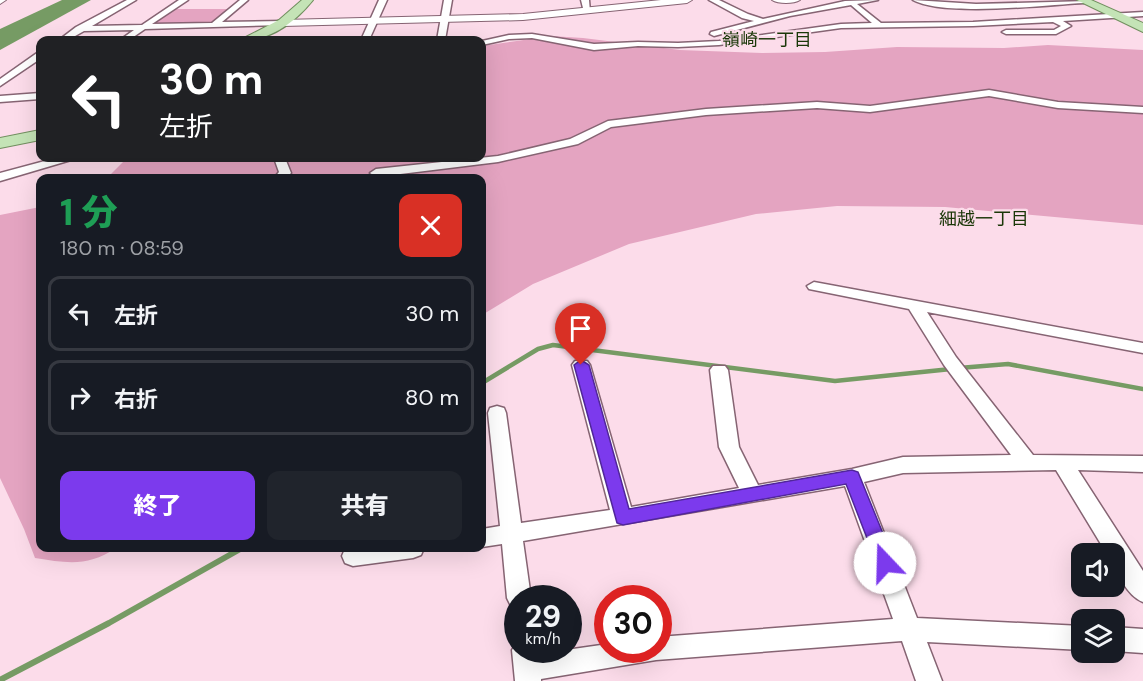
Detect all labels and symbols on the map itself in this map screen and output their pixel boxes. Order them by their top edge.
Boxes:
district label: 嶺崎一丁目 [722,28,812,52]
district label: 細越一丁目 [939,207,1029,231]
pin [555,303,606,365]
position arrow [853,531,917,595]
speed limit sign: 30 [594,585,672,663]

